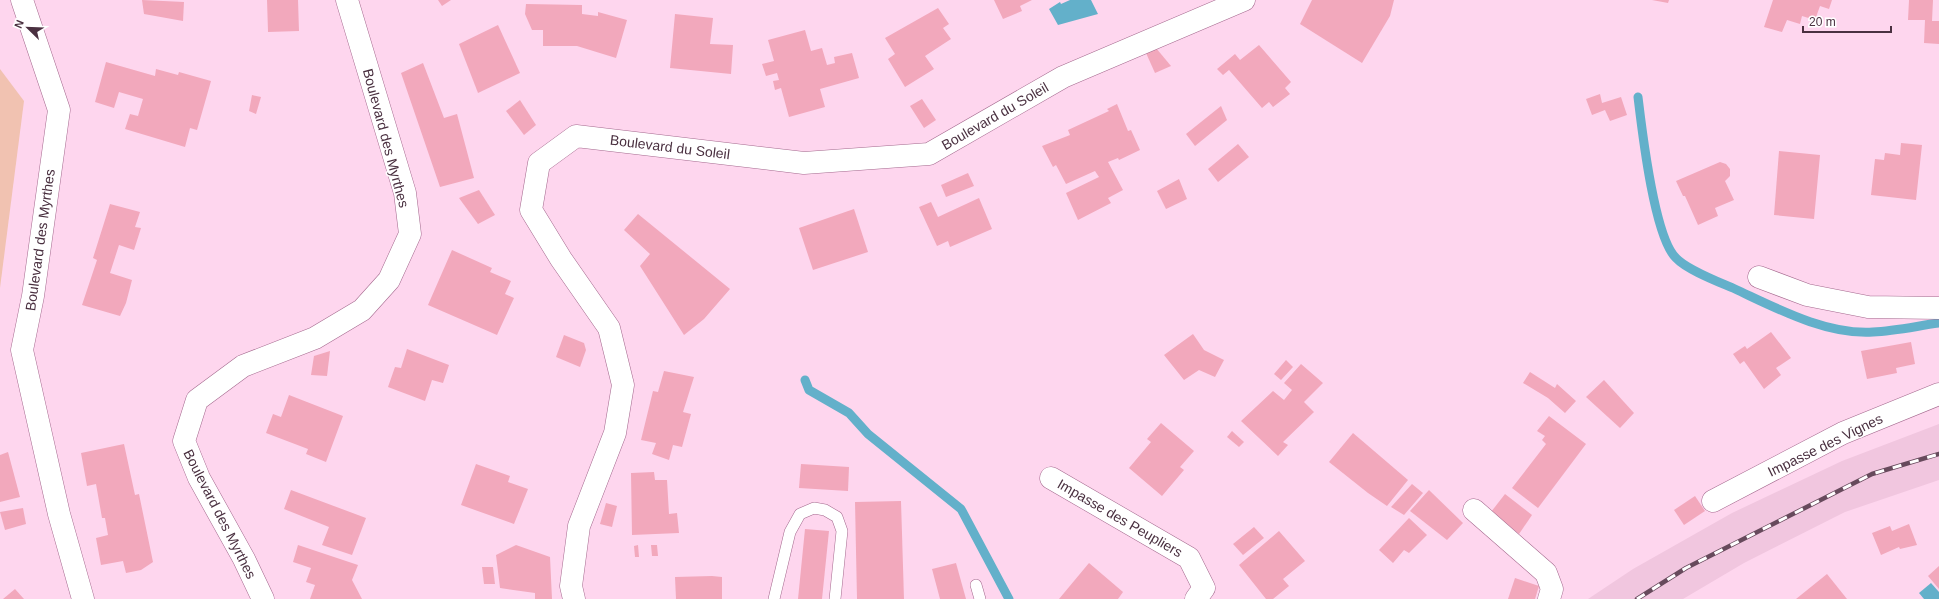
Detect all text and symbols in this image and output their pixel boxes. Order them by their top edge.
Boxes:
north arrow [8,8,48,48]
scale bar [1803,8,1891,34]
text: 20 m [1809,15,1836,29]
text: N [12,18,26,30]
street label: Boulevard des Myrthes [360,67,412,209]
street label: Boulevard du Soleil [939,79,1051,153]
street label: Boulevard du Soleil [609,132,731,162]
street label: Boulevard des Myrthes [22,168,58,312]
street label: Impasse des Vignes [1765,410,1885,480]
street label: Boulevard des Myrthes [180,447,260,581]
street label: Impasse des Peupliers [1055,476,1185,560]

